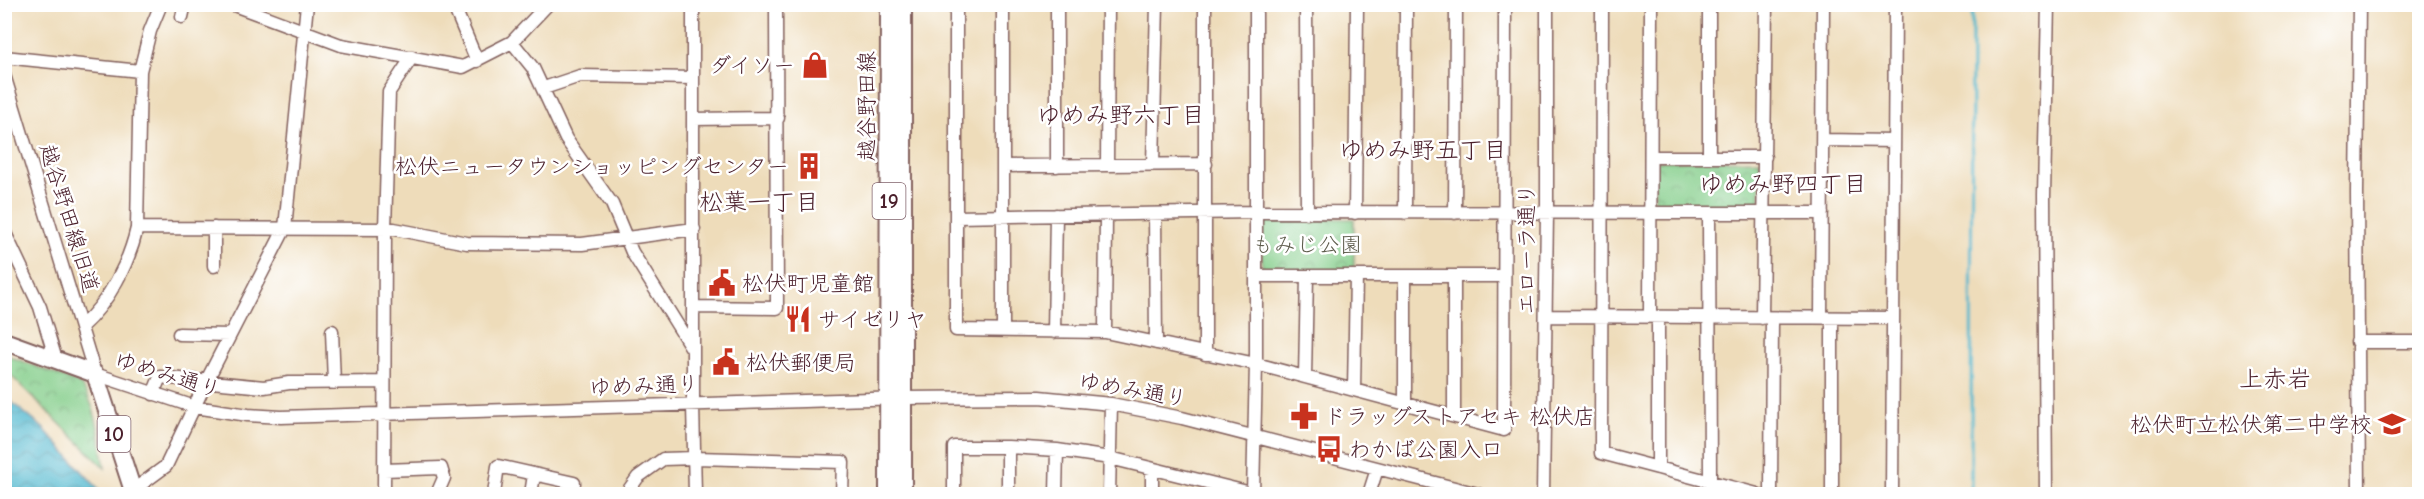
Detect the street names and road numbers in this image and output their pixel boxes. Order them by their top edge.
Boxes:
street label: 越谷野田線 [854,51,880,161]
street label: 越谷野田線旧道 [34,141,104,296]
road number: 19 [872,183,906,219]
street label: エローラ通り [1514,183,1540,315]
street label: ゆめみ通り [111,346,224,403]
street label: ゆめみ通り [1076,368,1189,412]
street label: ゆめみ通り [589,371,699,401]
road number: 10 [98,416,130,452]

